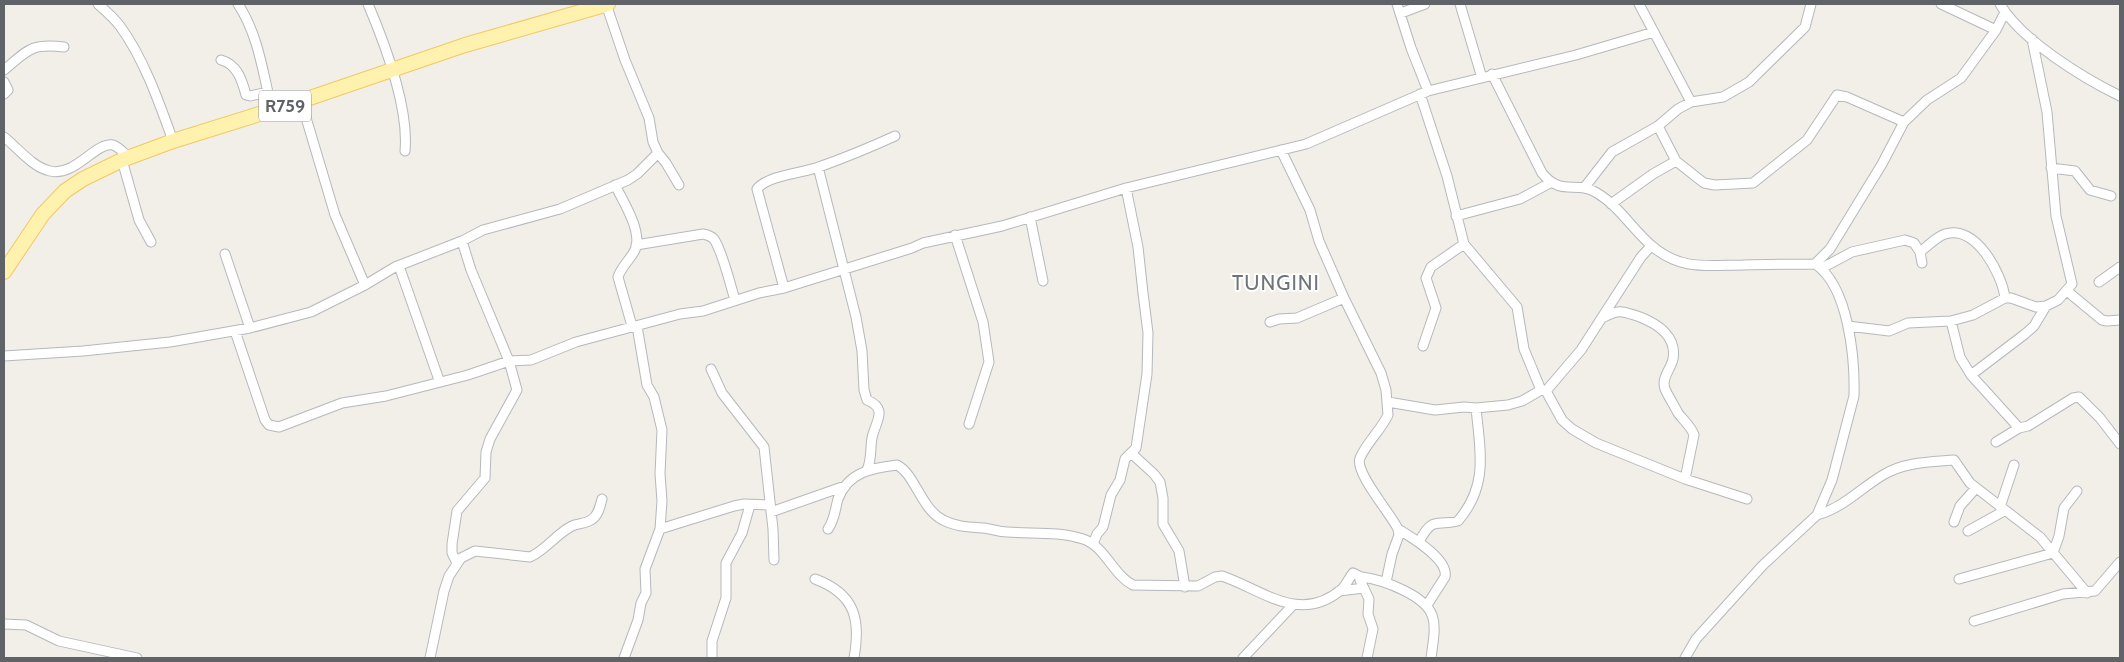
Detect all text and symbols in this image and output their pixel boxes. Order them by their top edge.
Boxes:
road number: R759 [259,90,311,122]
district label: TUNGINI [1232,270,1320,295]

